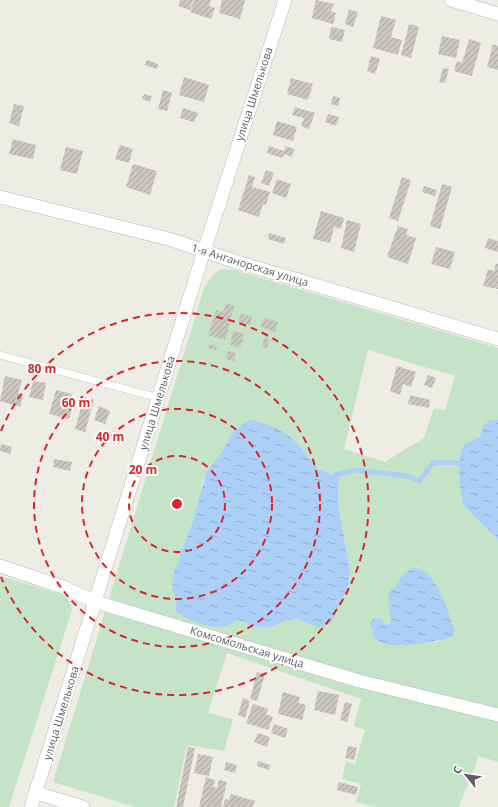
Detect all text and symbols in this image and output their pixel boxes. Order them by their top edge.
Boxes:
street label: улица Шмелькова [231,45,276,143]
street label: 1-я Анганорская улица [190,240,311,289]
street label: улица Шмелькова [135,354,178,452]
text: 80 m [28,360,56,377]
text: 60 m [62,394,90,411]
text: 40 m [96,428,124,445]
text: 20 m [129,461,157,478]
centre of rings [170,497,184,511]
street label: Комсомольская улица [188,622,306,671]
street label: улица Шмелькова [39,664,82,762]
north arrow [446,755,486,795]
text: С [449,763,465,777]

